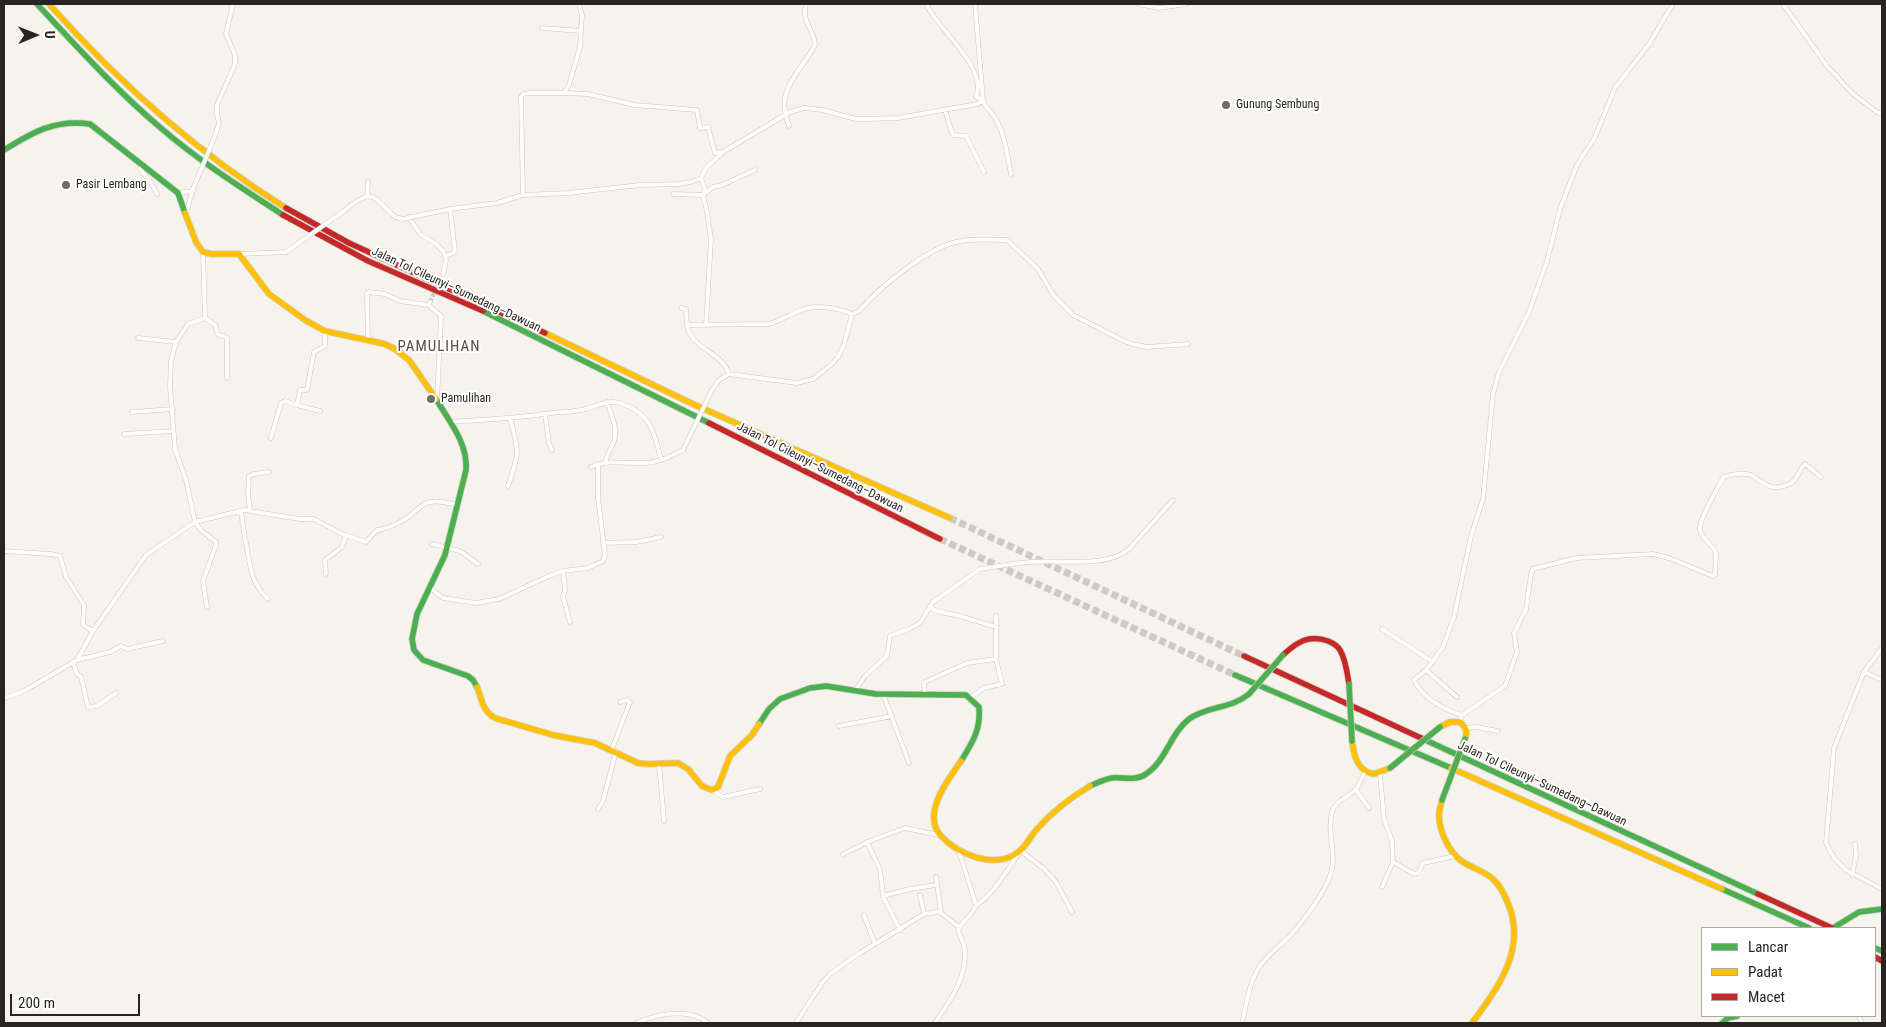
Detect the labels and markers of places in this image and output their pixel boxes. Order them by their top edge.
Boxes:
place label: Gunung Sembung [1236,98,1319,112]
marker: Gunung Sembung [1220,99,1232,111]
place label: Pasir Lembang [76,178,147,192]
marker: Pasir Lembang [60,179,72,191]
place label: Pamulihan [441,392,491,406]
marker: Pamulihan [425,393,437,405]

